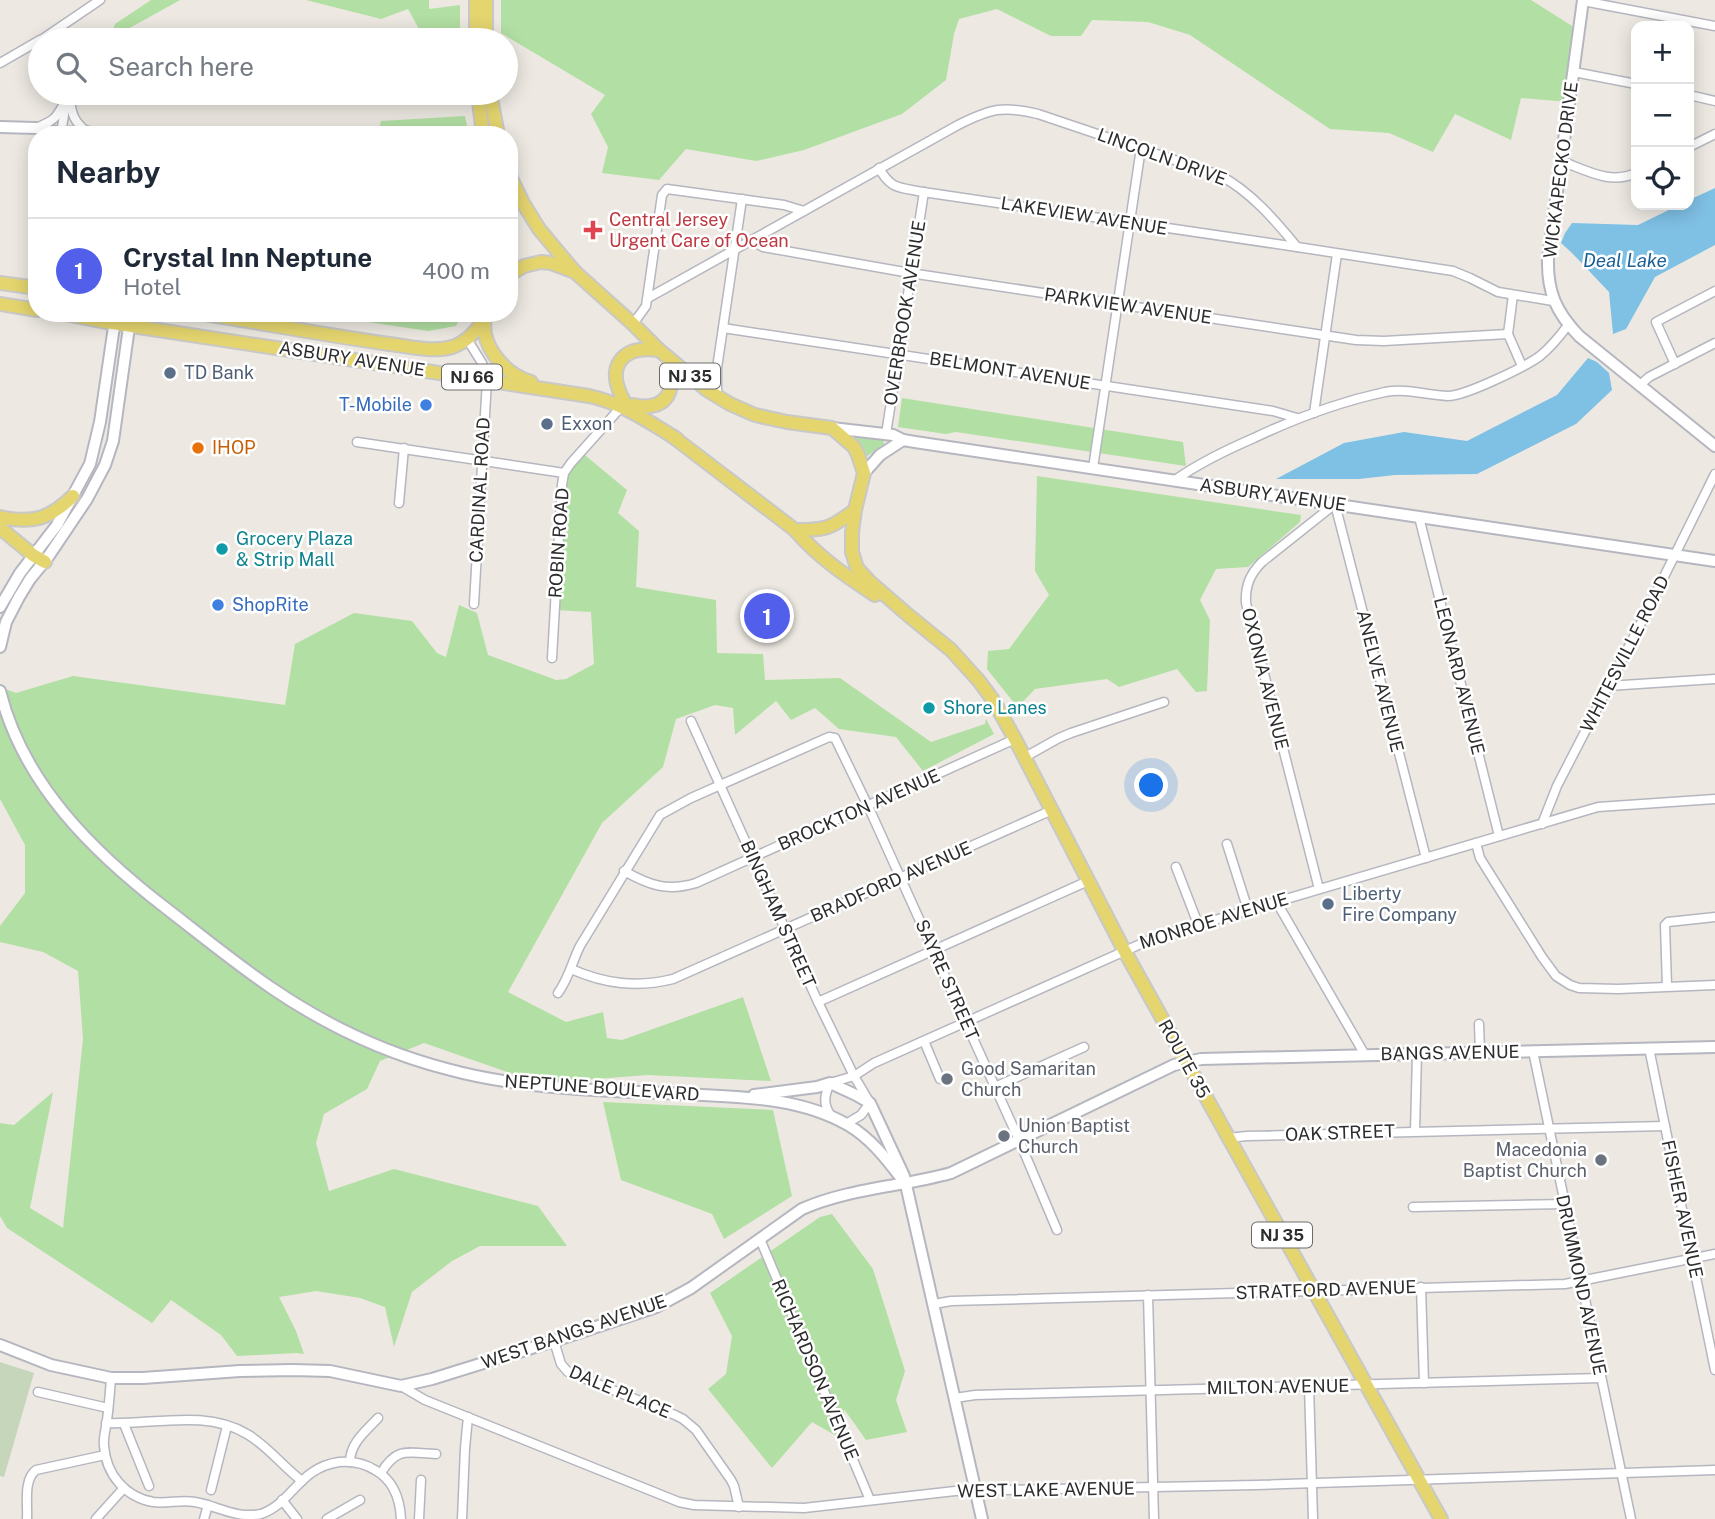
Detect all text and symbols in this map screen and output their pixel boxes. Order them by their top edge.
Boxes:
map controls [1631,21,1694,210]
button: + [1631,21,1694,84]
search box [28,28,518,105]
icon: search [52,48,90,86]
text: Search here [108,51,254,82]
street label: WICKAPECKO DRIVE [1539,80,1582,259]
button: − [1631,84,1694,147]
street label: LINCOLN DRIVE [1095,123,1230,190]
button: locate [1631,147,1694,210]
text: Nearby [56,154,160,190]
street label: LAKEVIEW AVENUE [999,192,1169,239]
place label: Central Jersey Urgent Care of Ocean [609,209,789,251]
street label: OVERBROOK AVENUE [880,219,930,407]
marker: Central Jersey Urgent Care of Ocean [583,220,603,240]
text: Crystal Inn Neptune [123,242,372,273]
water label: Deal Lake [1583,249,1667,271]
text: 1 [74,257,84,284]
text: 400 m [422,257,490,284]
text: Hotel [123,273,182,300]
street label: PARKVIEW AVENUE [1043,283,1213,328]
street label: ASBURY AVENUE [278,337,427,380]
street label: BELMONT AVENUE [928,347,1092,394]
place label: TD Bank [184,362,254,383]
road number: NJ 66 [442,364,502,390]
road number: NJ 35 [660,364,720,388]
marker: TD Bank [162,365,178,381]
place label: T-Mobile [339,394,412,415]
marker: T-Mobile [418,397,434,413]
place label: Exxon [561,413,612,434]
marker: Exxon [539,416,555,432]
street label: CARDINAL ROAD [465,417,494,563]
place label: IHOP [212,437,256,458]
marker: IHOP [190,440,206,456]
street label: ASBURY AVENUE [1199,474,1348,515]
street label: ROBIN ROAD [544,487,573,599]
place label: Grocery Plaza & Strip Mall [236,528,353,570]
marker: Grocery Plaza & Strip Mall [214,541,230,557]
street label: WHITESVILLE ROAD [1576,572,1673,736]
pin: 1 [744,590,790,642]
place label: ShopRite [232,594,309,615]
street label: LEONARD AVENUE [1430,595,1489,757]
marker: ShopRite [210,597,226,613]
street label: OXONIA AVENUE [1238,606,1293,752]
street label: ANELVE AVENUE [1353,608,1408,754]
place label: Shore Lanes [943,697,1047,718]
marker: Shore Lanes [921,700,937,716]
street label: BROCKTON AVENUE [775,764,943,855]
your location [1134,768,1168,802]
street label: BINGHAM STREET [737,837,821,991]
street label: BRADFORD AVENUE [807,837,975,927]
place label: Liberty Fire Company [1342,883,1457,925]
street label: MONROE AVENUE [1137,888,1291,953]
marker: Liberty Fire Company [1320,896,1336,912]
street label: SAYRE STREET [911,916,984,1044]
street label: ROUTE 35 [1154,1016,1215,1102]
street label: BANGS AVENUE [1380,1041,1520,1064]
place label: Good Samaritan Church [961,1058,1096,1100]
street label: NEPTUNE BOULEVARD [504,1070,700,1105]
marker: Good Samaritan Church [939,1071,955,1087]
place label: Union Baptist Church [1018,1115,1130,1157]
street label: OAK STREET [1285,1120,1396,1145]
marker: Union Baptist Church [996,1128,1012,1144]
street label: FISHER AVENUE [1658,1138,1707,1280]
place label: Macedonia Baptist Church [1463,1139,1587,1181]
marker: Macedonia Baptist Church [1593,1152,1609,1168]
street label: DRUMMOND AVENUE [1552,1193,1611,1377]
road number: NJ 35 [1252,1222,1312,1247]
street label: RICHARDSON AVENUE [768,1276,863,1464]
street label: STRATFORD AVENUE [1235,1276,1417,1303]
street label: WEST BANGS AVENUE [478,1290,669,1373]
street label: DALE PLACE [566,1361,674,1422]
street label: MILTON AVENUE [1206,1375,1350,1398]
street label: WEST LAKE AVENUE [957,1477,1135,1502]

